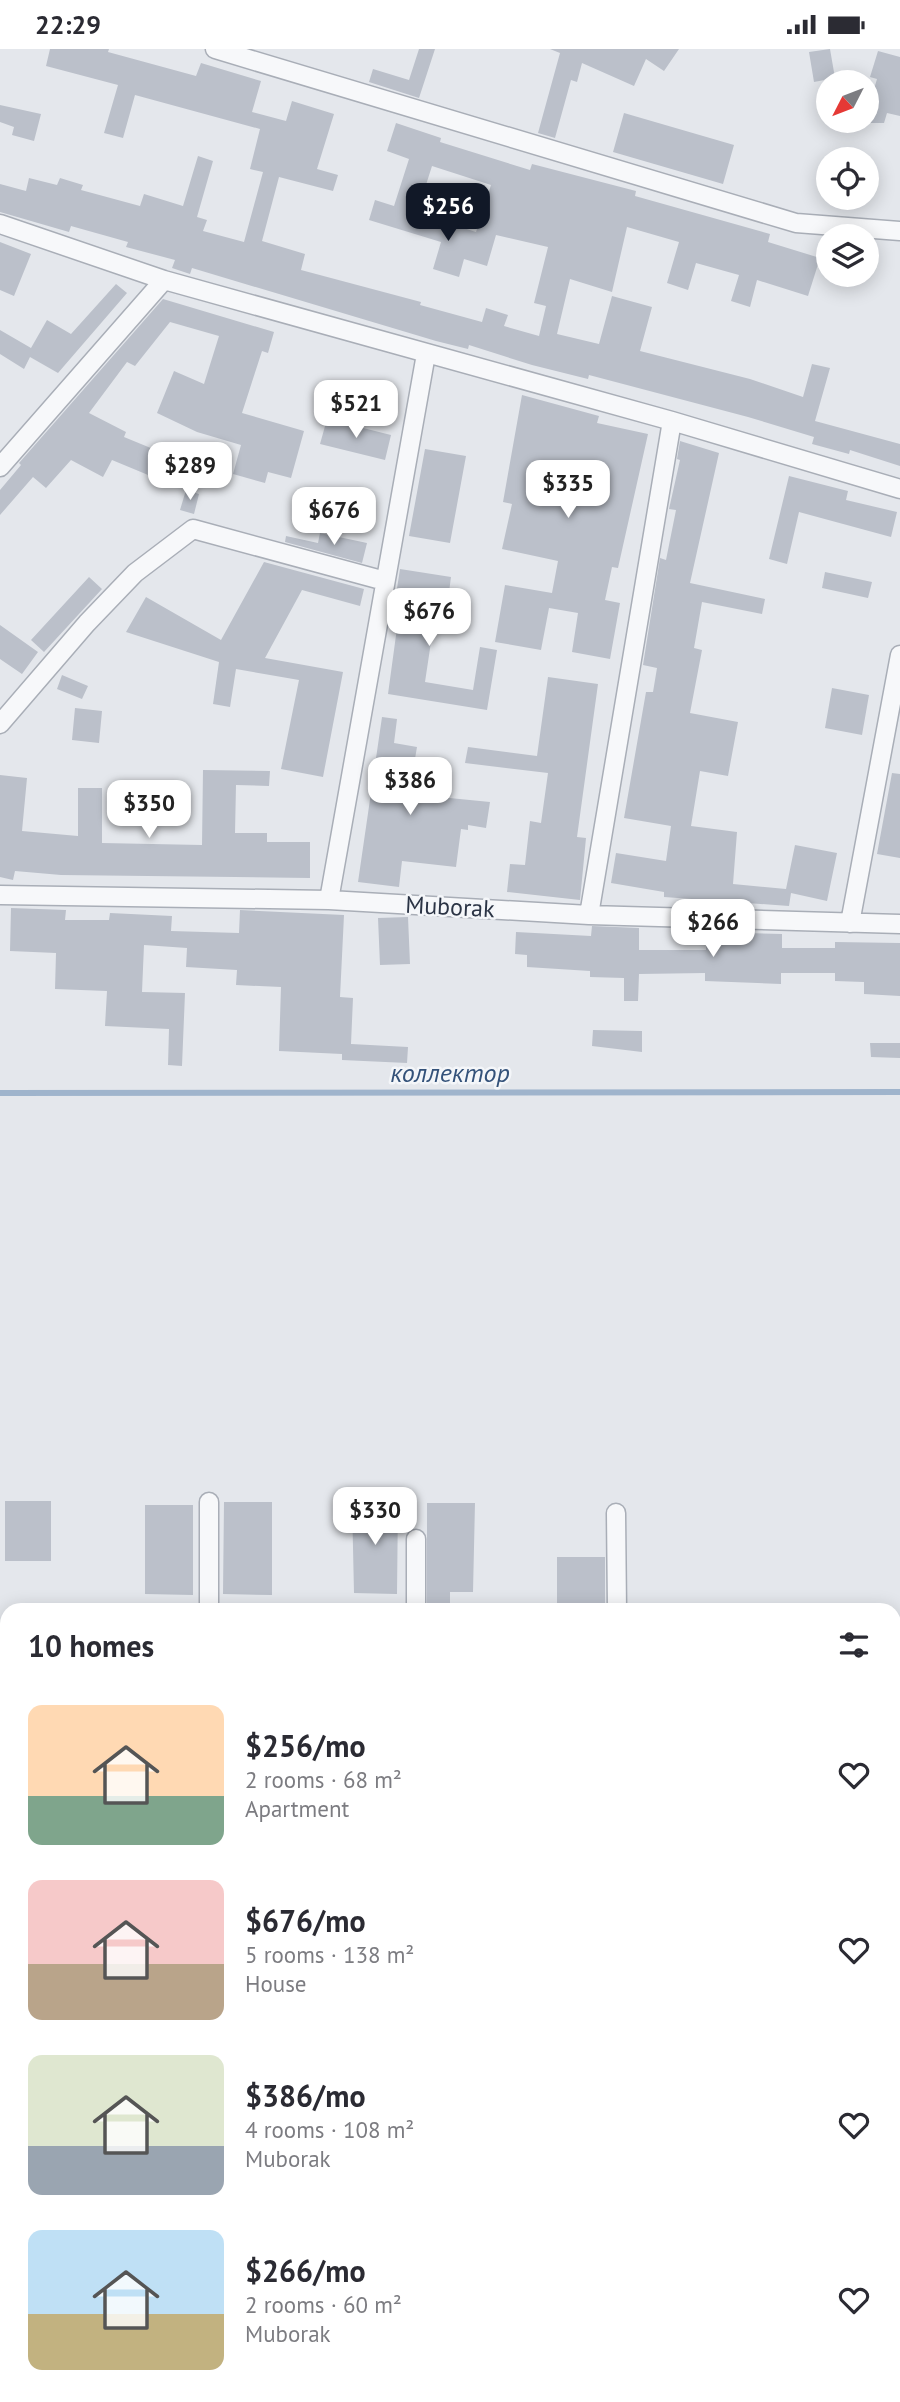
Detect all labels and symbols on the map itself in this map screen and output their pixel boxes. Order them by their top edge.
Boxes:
north arrow [816,70,878,133]
pin: $256 [407,183,489,243]
pin: $521 [315,381,397,440]
pin: $289 [149,442,231,502]
pin: $335 [527,461,609,520]
pin: $676 [293,487,375,547]
pin: $676 [388,589,470,648]
pin: $386 [369,757,451,817]
pin: $350 [108,781,190,840]
street label: Muborak [405,889,496,924]
pin: $266 [672,899,754,959]
water label: коллектор [390,1056,510,1089]
pin: $330 [334,1487,416,1547]

